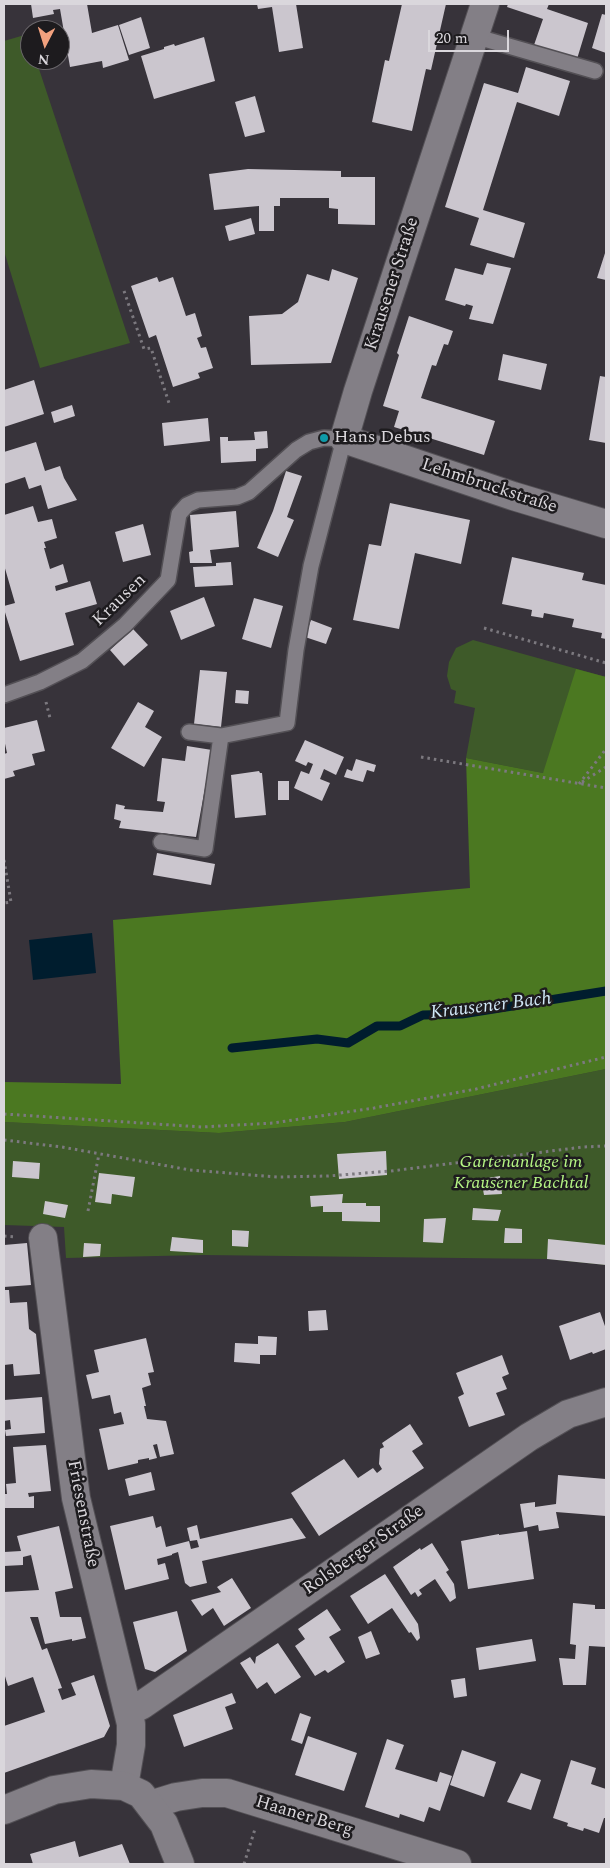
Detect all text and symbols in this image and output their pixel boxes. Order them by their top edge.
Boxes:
north arrow [20,20,70,70]
scale bar [430,20,511,52]
text: 20 m [436,27,468,50]
text: N [37,48,50,70]
street label: Krausener Straße [361,215,425,353]
place label: Hans Debus [334,427,431,449]
marker: Hans Debus [318,432,330,444]
street label: Lehmbruckstraße [418,455,560,519]
street label: Krausen [89,570,151,632]
water label: Krausener Bach [429,988,553,1026]
park label: Gartenanlage im Krausener Bachtal [454,1152,588,1194]
street label: Friesenstraße [61,1459,103,1569]
street label: Rolsberger Straße [299,1501,429,1601]
street label: Haaner Berg [253,1792,355,1842]

